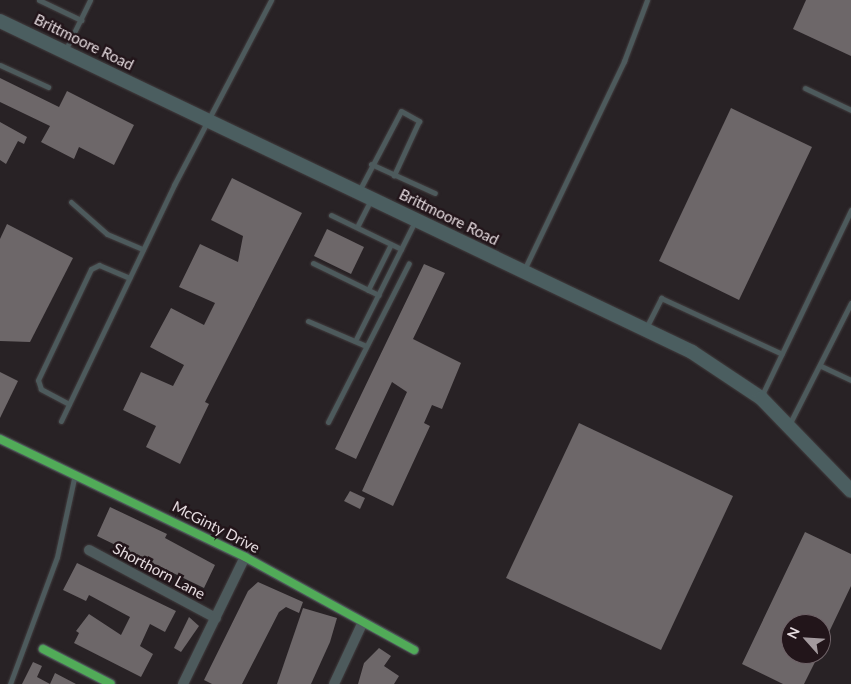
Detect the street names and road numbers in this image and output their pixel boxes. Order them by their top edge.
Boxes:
street label: Brittmoore Road [31,10,137,74]
street label: Brittmoore Road [396,185,502,249]
street label: McGinty Drive [169,497,263,557]
street label: Shorthorn Lane [110,539,208,603]

